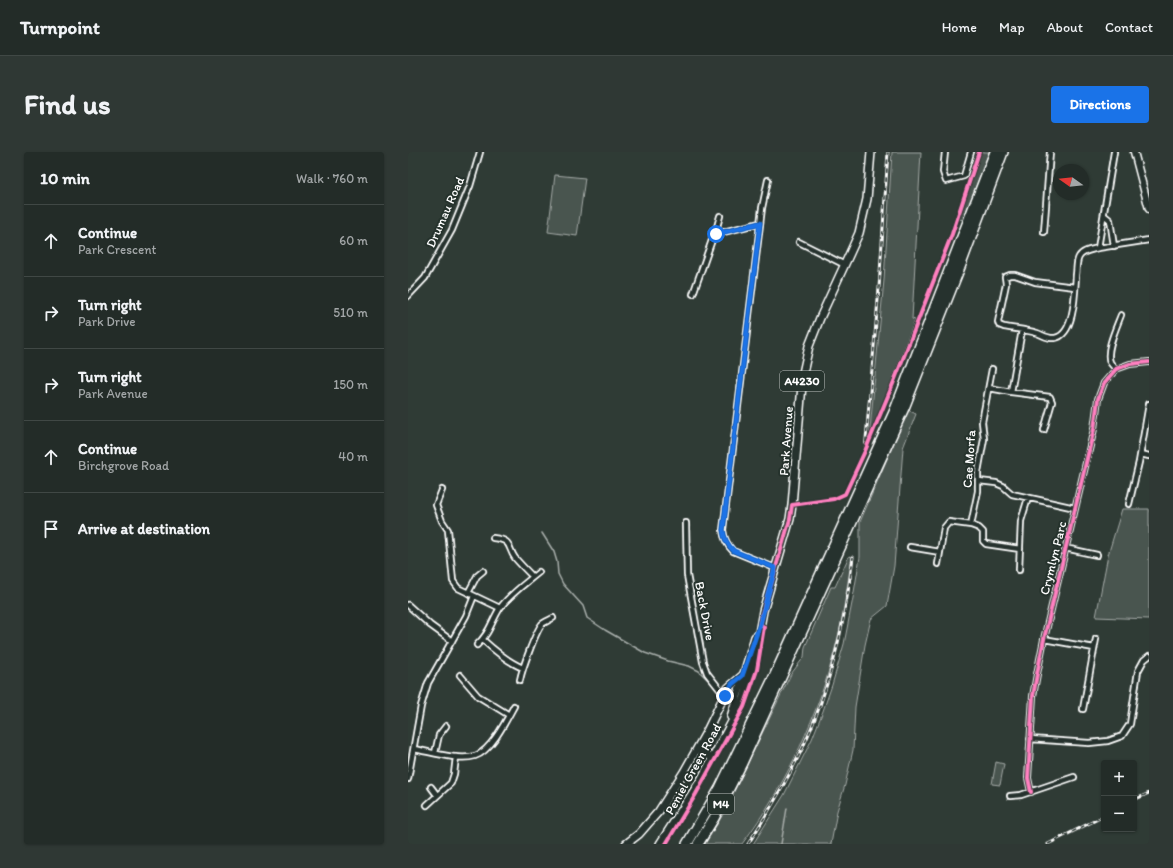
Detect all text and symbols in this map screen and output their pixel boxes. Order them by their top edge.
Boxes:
text: Turnpoint [20,16,100,39]
text: Home [942,19,977,36]
text: Map [999,19,1025,36]
text: About [1047,19,1083,36]
text: Contact [1105,19,1153,36]
button: Directions [1051,86,1149,123]
text: Find us [24,87,111,121]
north arrow [1053,164,1089,200]
text: 10 min [40,168,90,188]
text: Walk · 760 m [296,171,368,186]
street label: Drumau Road [423,174,467,250]
text: Continue [78,224,137,242]
route start [707,225,725,243]
icon: ahead [40,230,62,252]
text: 60 m [339,233,368,248]
text: Park Crescent [78,242,156,257]
text: Turn right [78,296,142,314]
icon: right [40,302,62,324]
text: 510 m [333,305,368,320]
text: Park Drive [78,314,136,329]
text: Turn right [78,368,142,386]
road number: A4230 [780,371,824,391]
icon: right [40,374,62,396]
text: 150 m [333,377,368,392]
text: Park Avenue [78,386,148,401]
street label: Park Avenue [776,406,796,476]
street label: Cae Morfa [959,429,979,489]
text: Continue [78,440,137,458]
icon: ahead [40,446,62,468]
text: 40 m [338,449,368,464]
text: Birchgrove Road [78,458,169,473]
icon: arrive [40,518,62,540]
text: Arrive at destination [78,520,210,538]
street label: Crymlyn Parc [1037,520,1069,596]
street label: Back Drive [692,580,718,642]
route end [716,687,734,705]
street label: Peniel Green Road [662,721,724,817]
map controls [1101,760,1137,832]
button: + [1101,760,1137,796]
road number: M4 [708,794,734,814]
button: − [1101,796,1137,832]

